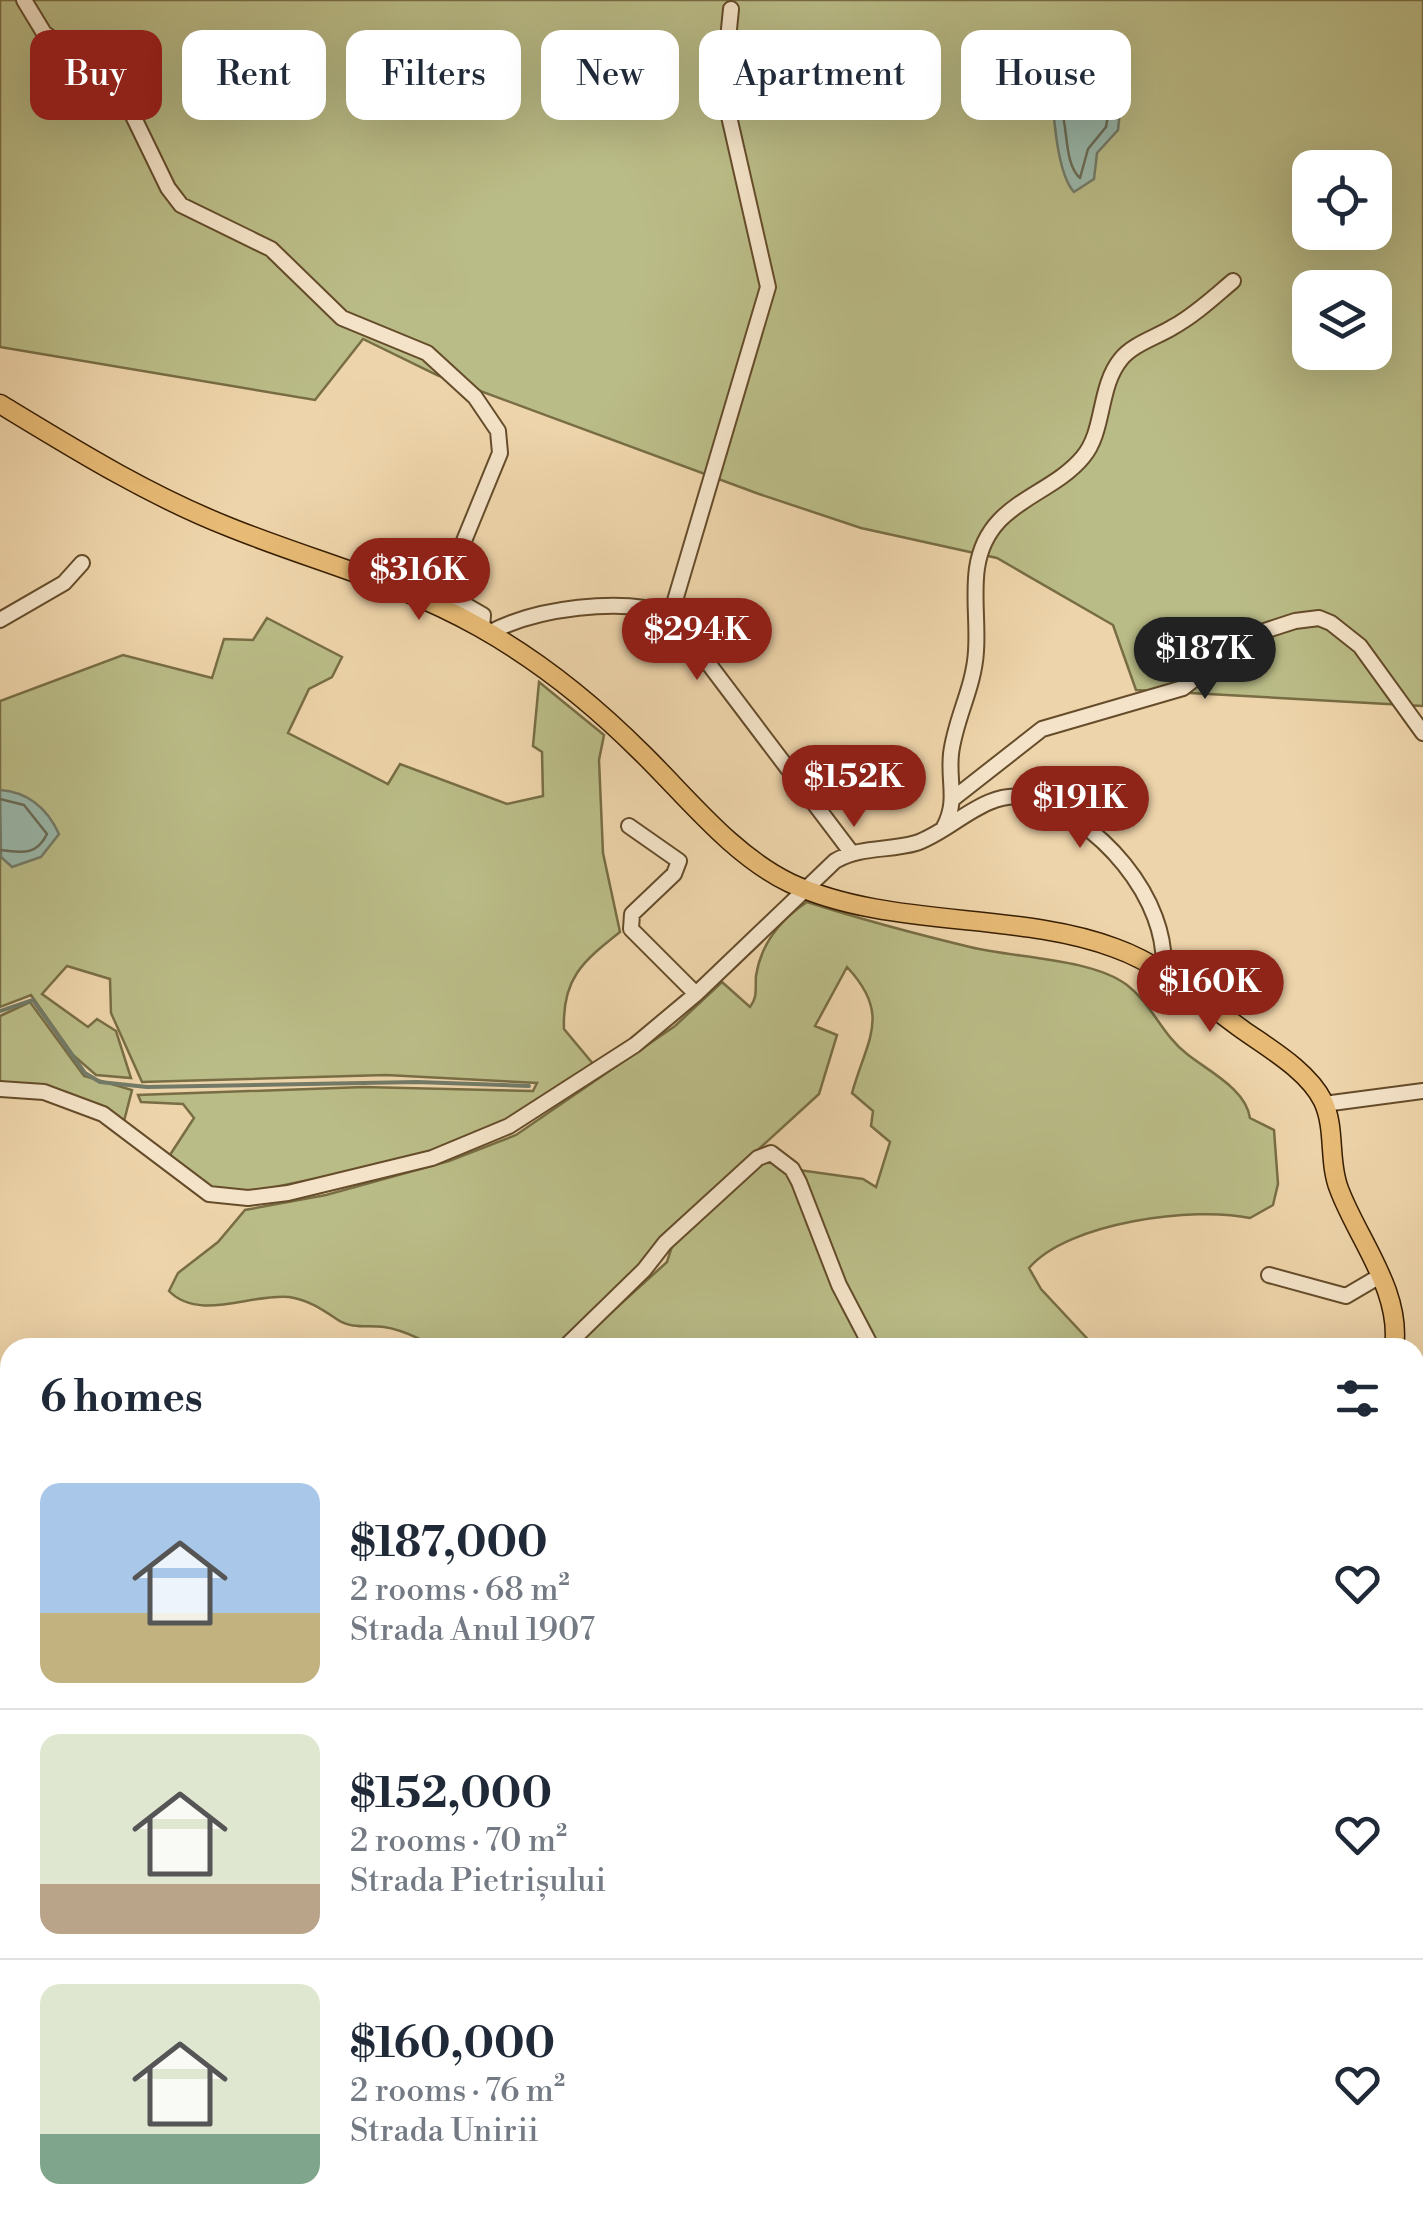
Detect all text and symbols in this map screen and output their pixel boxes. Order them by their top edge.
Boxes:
chip: Buy [30,30,162,120]
chip: Rent [182,30,326,120]
chip: Filters [346,30,521,120]
chip: New [541,30,679,120]
chip: Apartment [699,30,941,120]
chip: House [961,30,1131,120]
map controls [1292,150,1392,370]
button: locate [1292,150,1392,250]
button: layers [1292,270,1392,370]
pin: $316K [349,538,489,623]
text: $316K [370,550,468,590]
pin: $294K [627,598,767,683]
text: $294K [644,610,750,650]
pin: $187K [1135,617,1275,702]
text: $187K [1156,629,1254,669]
pin: $152K [784,745,924,830]
text: $152K [804,757,904,797]
pin: $191K [1010,766,1150,851]
text: $191K [1033,778,1127,818]
pin: $160K [1140,950,1280,1035]
text: $160K [1159,962,1261,1002]
icon: filters [1330,1371,1385,1426]
text: 6 homes [40,1372,203,1425]
text: $187,000 [350,1517,548,1570]
icon: home [120,1523,240,1643]
icon: heart [1330,1556,1385,1611]
text: 2 rooms · 68 m² [350,1570,570,1610]
text: Strada Anul 1907 [350,1610,595,1650]
text: $152,000 [350,1768,552,1821]
icon: home [120,1774,240,1894]
icon: heart [1330,1807,1385,1862]
text: 2 rooms · 70 m² [350,1821,567,1861]
text: Strada Pietrișului [350,1861,606,1901]
text: $160,000 [350,2018,555,2071]
icon: home [120,2024,240,2144]
icon: heart [1330,2057,1385,2112]
text: 2 rooms · 76 m² [350,2071,565,2111]
text: Strada Unirii [350,2111,539,2151]

